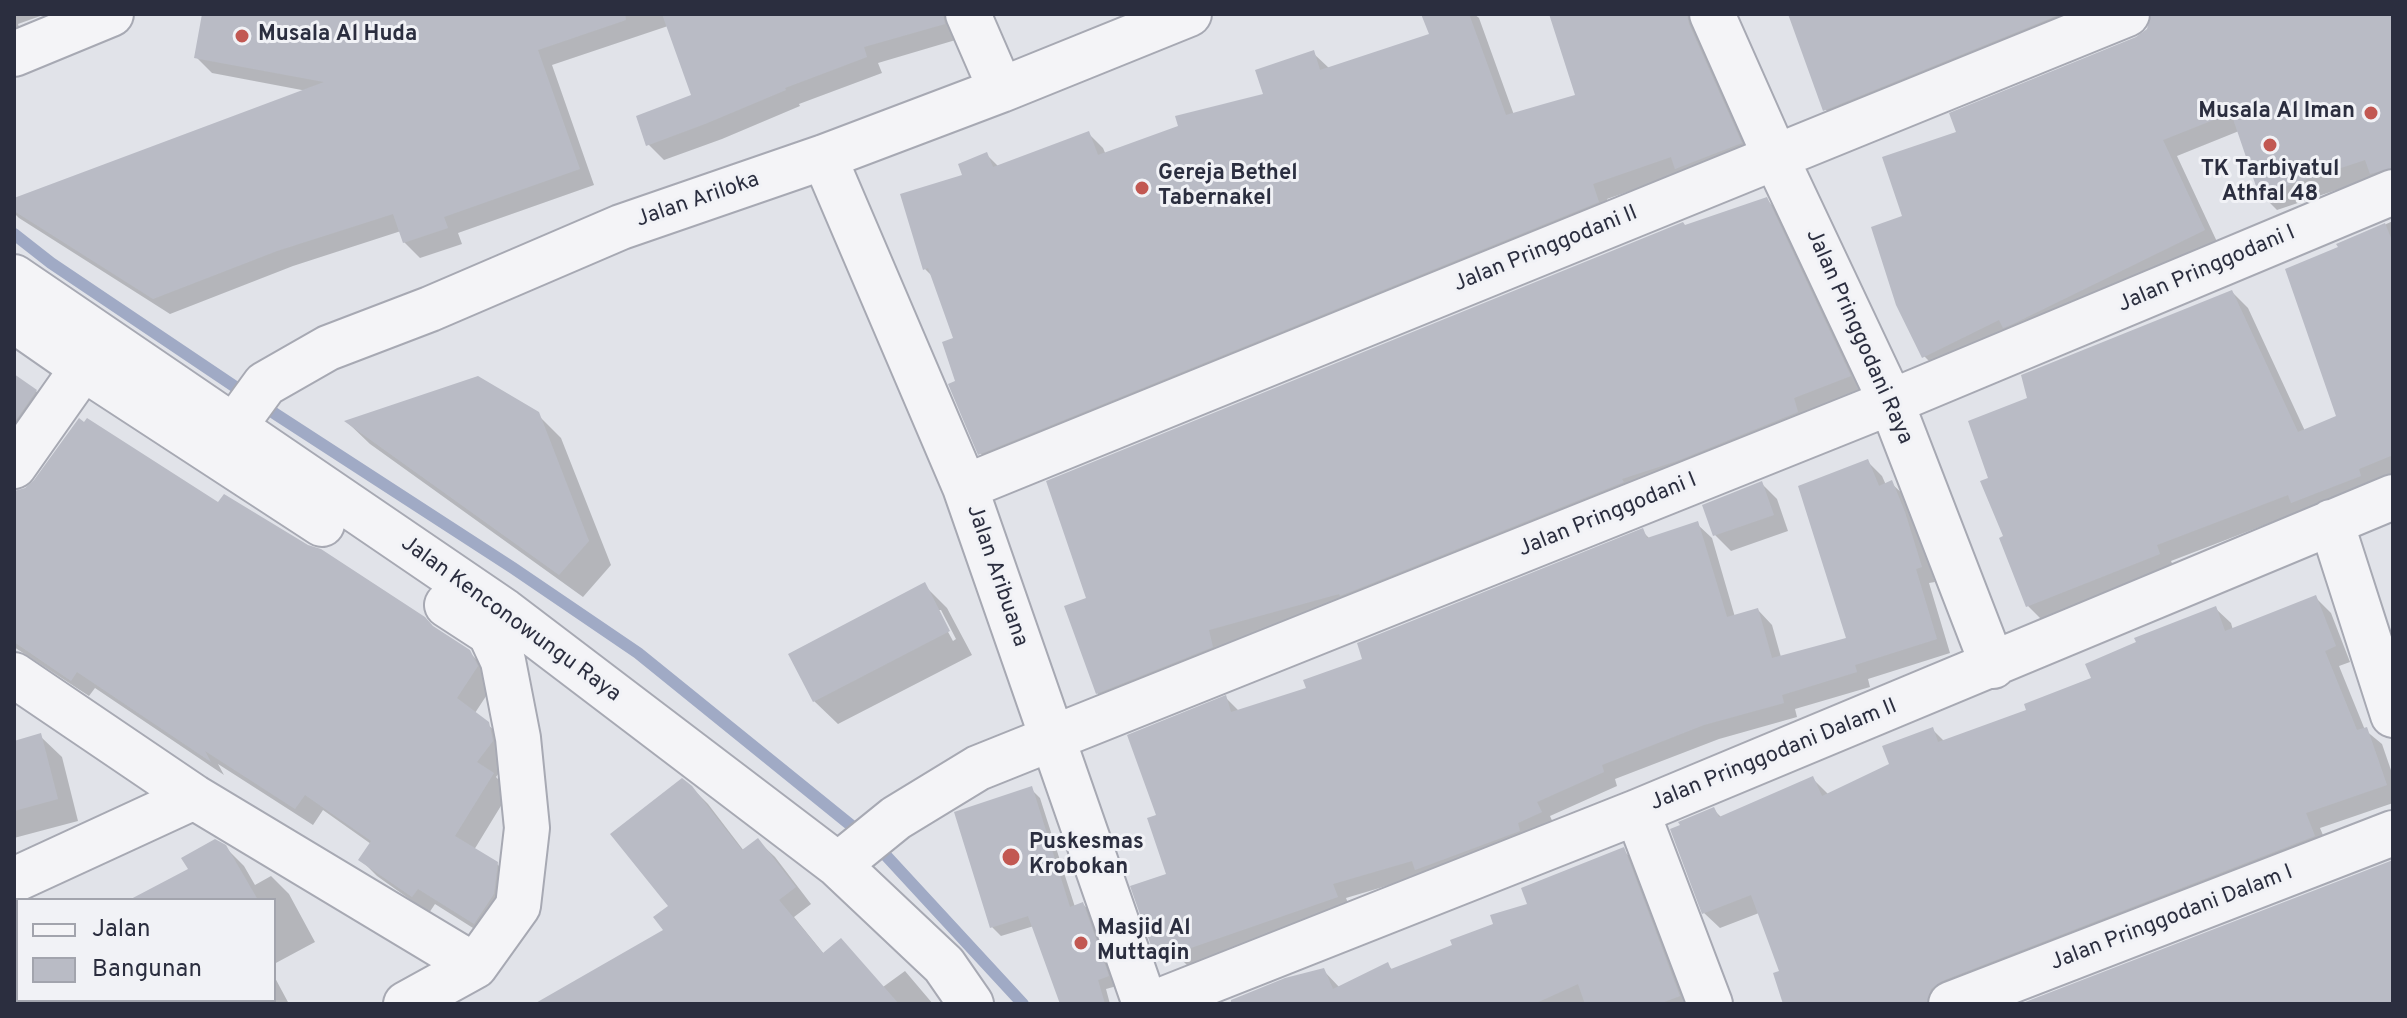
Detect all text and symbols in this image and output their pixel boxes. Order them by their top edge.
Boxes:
place label: Musala Al Huda [258,23,417,49]
marker: Musala Al Huda [233,27,251,45]
place label: Musala Al Iman [2198,100,2355,126]
marker: Musala Al Iman [2362,104,2380,122]
marker: TK Tarbiyatul Athfal 48 [2261,136,2279,154]
place label: TK Tarbiyatul Athfal 48 [2201,158,2339,210]
place label: Gereja Bethel Tabernakel [1158,162,1298,214]
street label: Jalan Ariloka [633,168,763,234]
marker: Gereja Bethel Tabernakel [1133,179,1151,197]
street label: Jalan Pringgodani II [1450,201,1642,299]
street label: Jalan Pringgodani I [2114,221,2300,319]
street label: Jalan Pringgodani Raya [1799,225,1917,449]
street label: Jalan Pringgodani I [1515,468,1701,564]
street label: Jalan Aribuana [959,501,1033,651]
street label: Jalan Kenconowungu Raya [395,531,625,709]
street label: Jalan Pringgodani Dalam II [1647,694,1901,818]
place label: Puskesmas Krobokan [1029,831,1144,882]
marker: Puskesmas Krobokan [1000,846,1022,868]
street label: Jalan Pringgodani Dalam I [2047,860,2297,978]
legend [16,898,276,1002]
text: Jalan [92,915,150,945]
place label: Masjid Al Muttaqin [1097,917,1191,968]
marker: Masjid Al Muttaqin [1072,934,1090,952]
text: Bangunan [92,955,202,985]

